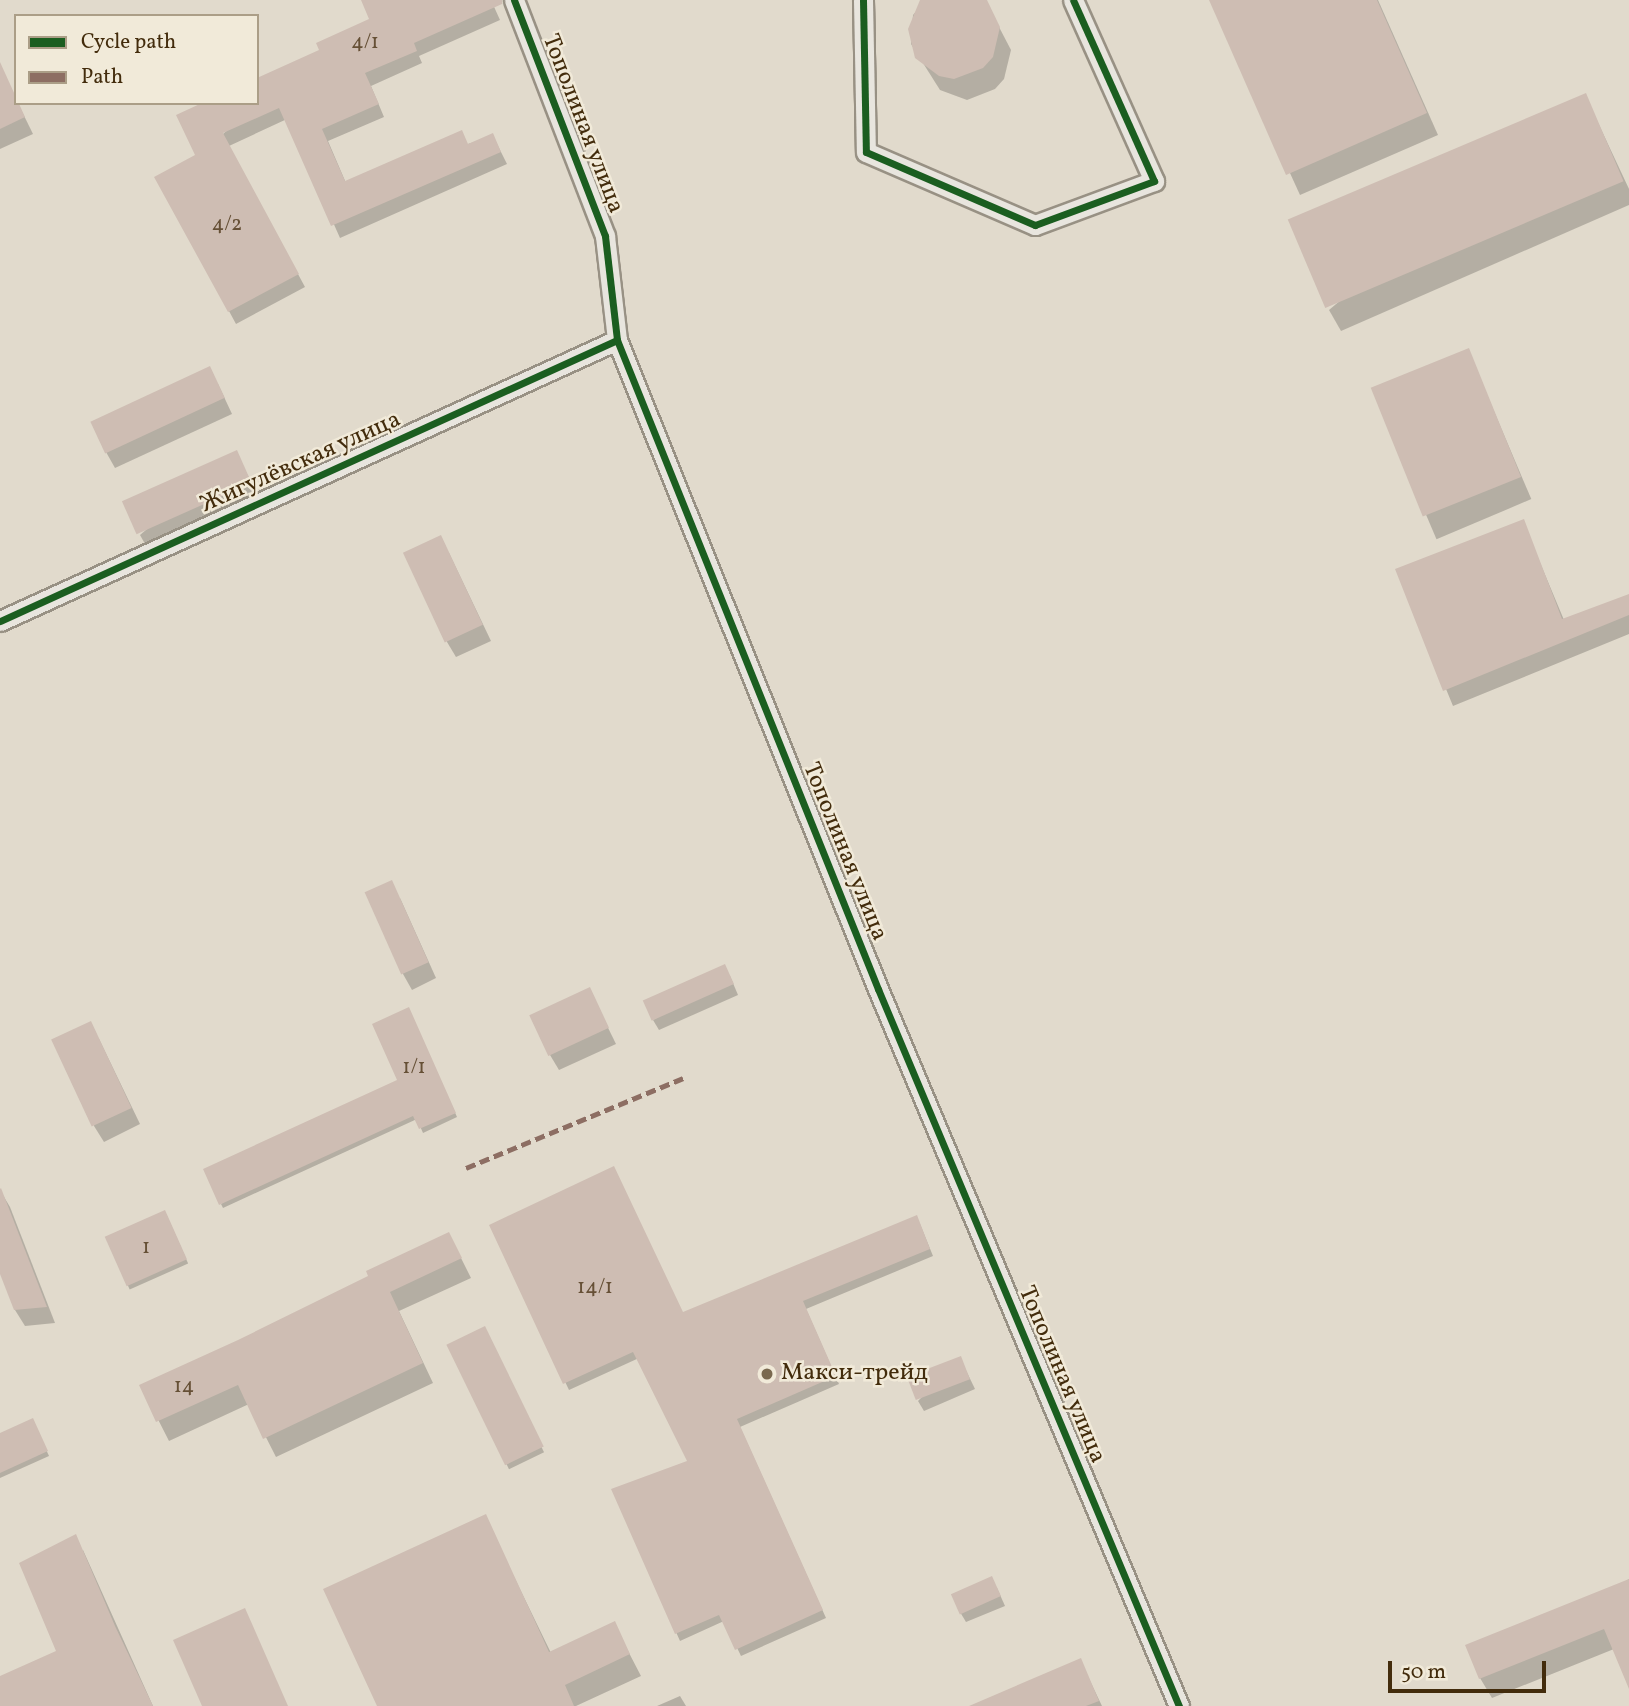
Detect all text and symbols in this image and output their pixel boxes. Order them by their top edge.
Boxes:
legend [14,14,259,105]
text: Cycle path [81,28,176,57]
house number: 4/1 [351,30,379,56]
street label: Тополиная улица [534,30,630,218]
text: Path [81,63,123,92]
house number: 4/2 [212,212,242,238]
street label: Жигулёвская улица [196,406,406,520]
street label: Тополиная улица [795,758,893,946]
house number: 1/1 [402,1055,426,1081]
house number: 1 [142,1235,150,1261]
house number: 14/1 [577,1275,613,1301]
street label: Тополиная улица [1011,1282,1111,1468]
place label: Макси-трейд [781,1360,928,1388]
marker: Макси-трейд [759,1366,775,1382]
house number: 14 [174,1374,194,1400]
scale bar [1391,1646,1548,1690]
text: 50 m [1401,1658,1446,1687]

